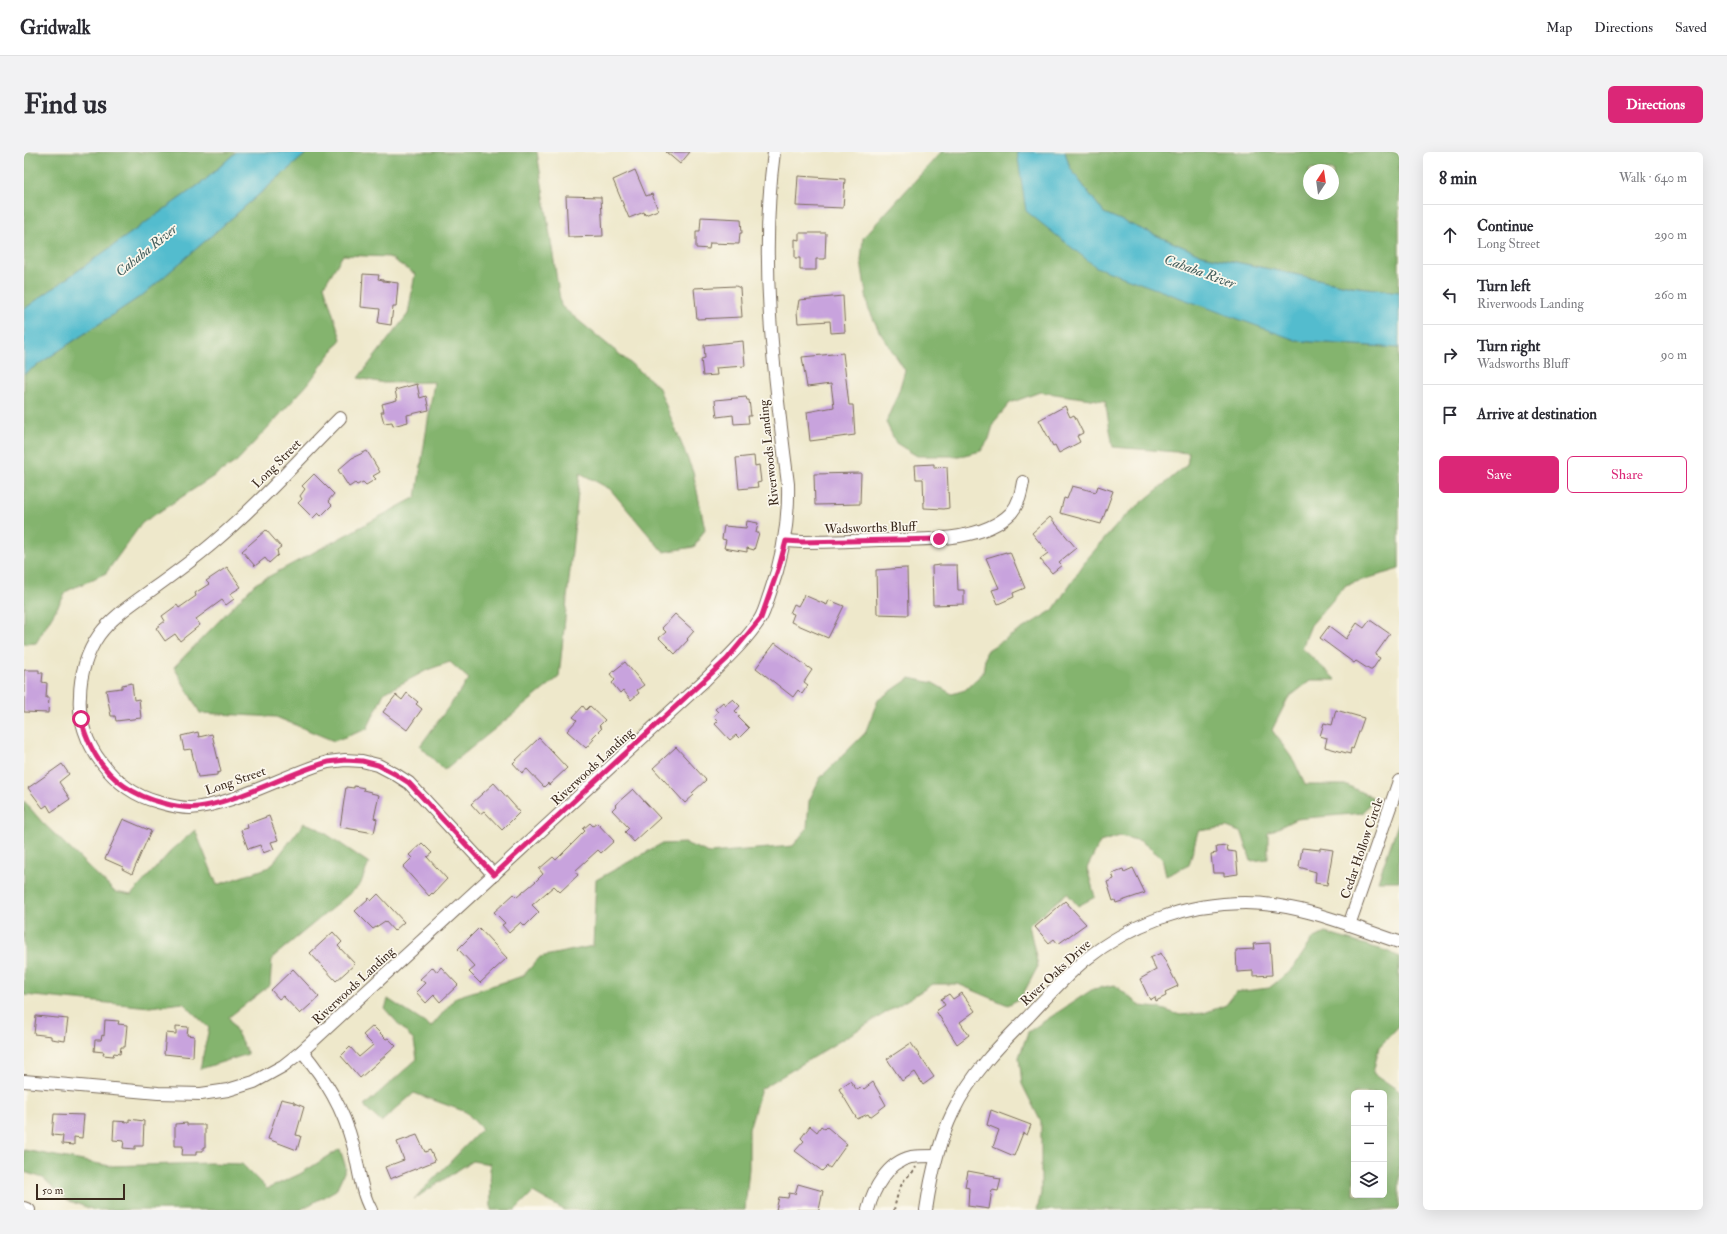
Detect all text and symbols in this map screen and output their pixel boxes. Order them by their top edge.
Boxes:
text: Gridwalk [20,16,91,40]
text: Map [1546,19,1572,36]
text: Directions [1594,19,1653,36]
text: Saved [1675,19,1707,36]
button: Directions [1608,86,1703,123]
text: Find us [24,87,107,122]
north arrow [1303,164,1339,200]
text: 8 min [1439,168,1477,189]
text: Walk · 640 m [1619,170,1687,186]
text: Continue [1477,217,1533,236]
water label: Cahaba River [112,220,181,280]
icon: ahead [1439,224,1461,246]
text: 290 m [1654,227,1687,243]
text: Long Street [1477,236,1540,252]
water label: Cahaba River [1162,251,1238,292]
text: Turn left [1477,277,1531,296]
icon: left [1439,284,1461,306]
text: 260 m [1654,287,1687,303]
text: Riverwoods Landing [1477,296,1584,312]
text: Turn right [1477,337,1540,356]
icon: right [1439,344,1461,366]
text: 90 m [1661,347,1687,363]
text: Wadsworths Bluff [1477,356,1568,372]
street label: Riverwoods Landing [755,398,783,507]
icon: arrive [1439,404,1461,426]
text: Arrive at destination [1477,405,1597,424]
street label: Long Street [249,436,305,492]
button: Save [1439,456,1559,493]
button: Share [1567,456,1687,493]
street label: Wadsworths Bluff [823,518,919,538]
route end [930,530,948,548]
route start [72,710,90,728]
street label: Riverwoods Landing [548,724,638,809]
street label: Long Street [203,763,268,799]
street label: Cedar Hollow Circle [1337,795,1387,901]
street label: River Oaks Drive [1017,936,1095,1009]
street label: Riverwoods Landing [309,943,399,1028]
map controls [1351,1090,1387,1198]
button: + [1351,1090,1387,1126]
button: − [1351,1126,1387,1162]
button: layers [1351,1162,1387,1198]
scale bar [36,1182,125,1201]
text: 50 m [42,1184,63,1197]

